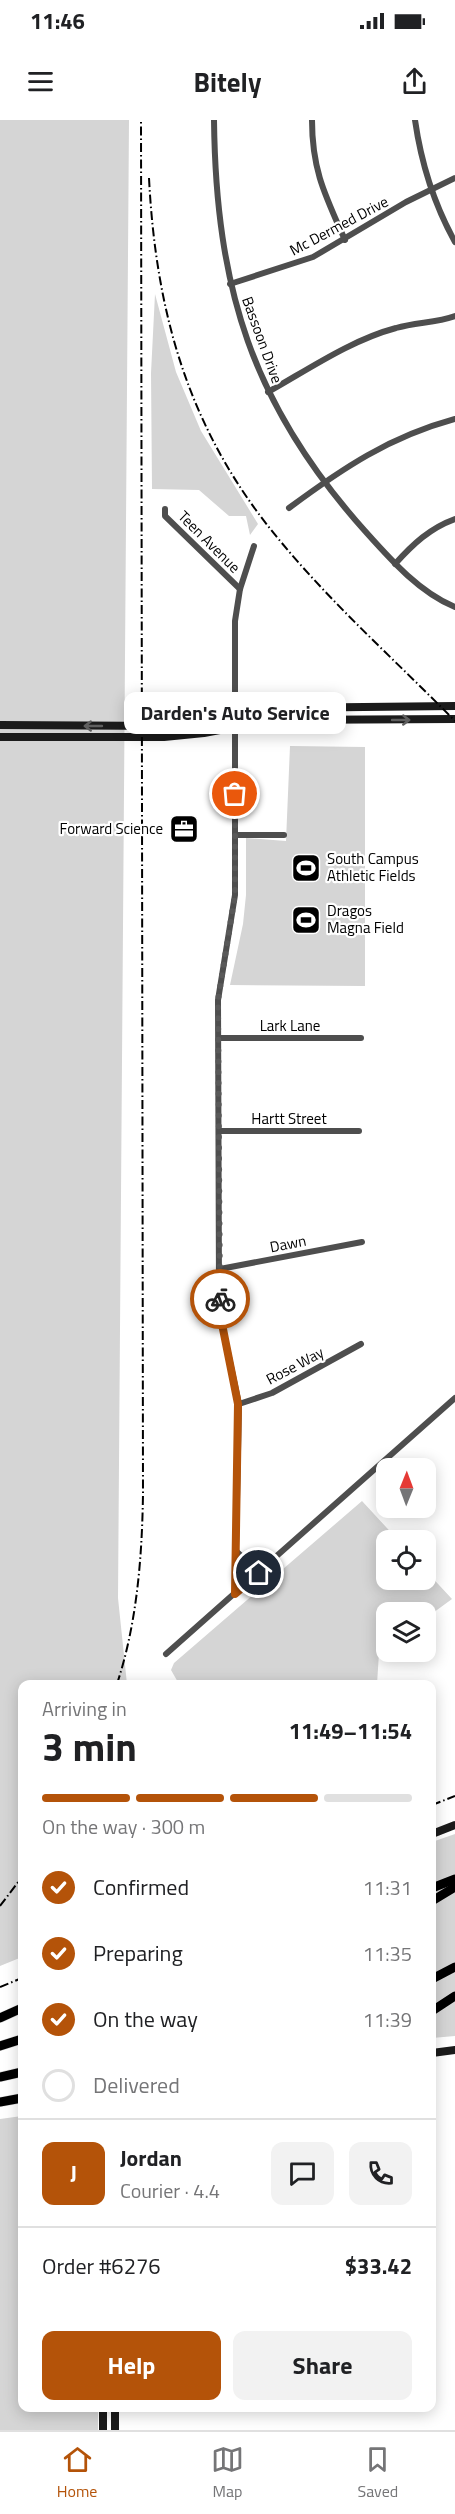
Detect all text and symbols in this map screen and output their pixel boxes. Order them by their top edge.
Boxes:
text: 11:46 [30,4,85,38]
text: Bitely [194,61,261,102]
icon: menu [24,65,57,98]
icon: share [398,65,431,98]
street label: Mc Dermed Drive [285,190,392,261]
street label: Bassoon Drive [236,293,289,386]
street label: Teen Avenue [173,505,246,578]
callout: Darden's Auto Service [124,692,346,734]
text: Darden's Auto Service [140,697,330,728]
one-way arrow [391,714,411,726]
one-way arrow [84,720,104,732]
pin [209,768,260,819]
icon: bag [218,777,251,810]
office icon: Forward Science [168,813,200,845]
place label: Forward Science [60,817,163,840]
place label: South Campus Athletic Fields [327,847,419,887]
sports icon: South Campus Athletic Fields [290,852,322,884]
place label: Dragos Magna Field [327,899,404,939]
sports icon: Dragos Magna Field [290,904,322,936]
street label: Lark Lane [260,1014,320,1037]
street label: Hartt Street [251,1107,327,1130]
street label: Dawn [268,1229,308,1258]
courier [190,1269,250,1329]
icon: bike [204,1283,237,1316]
street label: Rose Way [262,1341,328,1390]
north arrow [376,1458,436,1518]
map controls [376,1458,436,1662]
button: locate [376,1530,436,1590]
pin [233,1547,284,1598]
icon: home [242,1556,275,1589]
button: layers [376,1602,436,1662]
text: Arriving in [42,1693,127,1724]
text: 11:49–11:54 [289,1714,412,1748]
text: 3 min [42,1717,137,1776]
text: On the way · 300 m [42,1811,205,1842]
text: Confirmed [93,1870,189,1904]
icon: check [42,1871,75,1904]
text: 11:31 [363,1872,412,1903]
text: Preparing [93,1936,183,1970]
icon: check [42,1937,75,1970]
text: 11:35 [363,1938,412,1969]
text: On the way [93,2002,198,2036]
icon: check [42,2003,75,2036]
text: 11:39 [363,2004,412,2035]
text: Delivered [93,2068,180,2102]
text: Jordan [120,2141,182,2175]
button: chat [271,2142,334,2205]
button: phone [349,2142,412,2205]
text: J [70,2156,77,2190]
text: Courier · 4.4 [120,2175,220,2206]
text: Order #6276 [42,2249,161,2283]
text: $33.42 [345,2249,412,2283]
button: Help [42,2331,221,2400]
button: Share [233,2331,412,2400]
tab: Home [57,2443,97,2503]
tab: Map [211,2443,244,2503]
tab: Saved [357,2443,398,2503]

